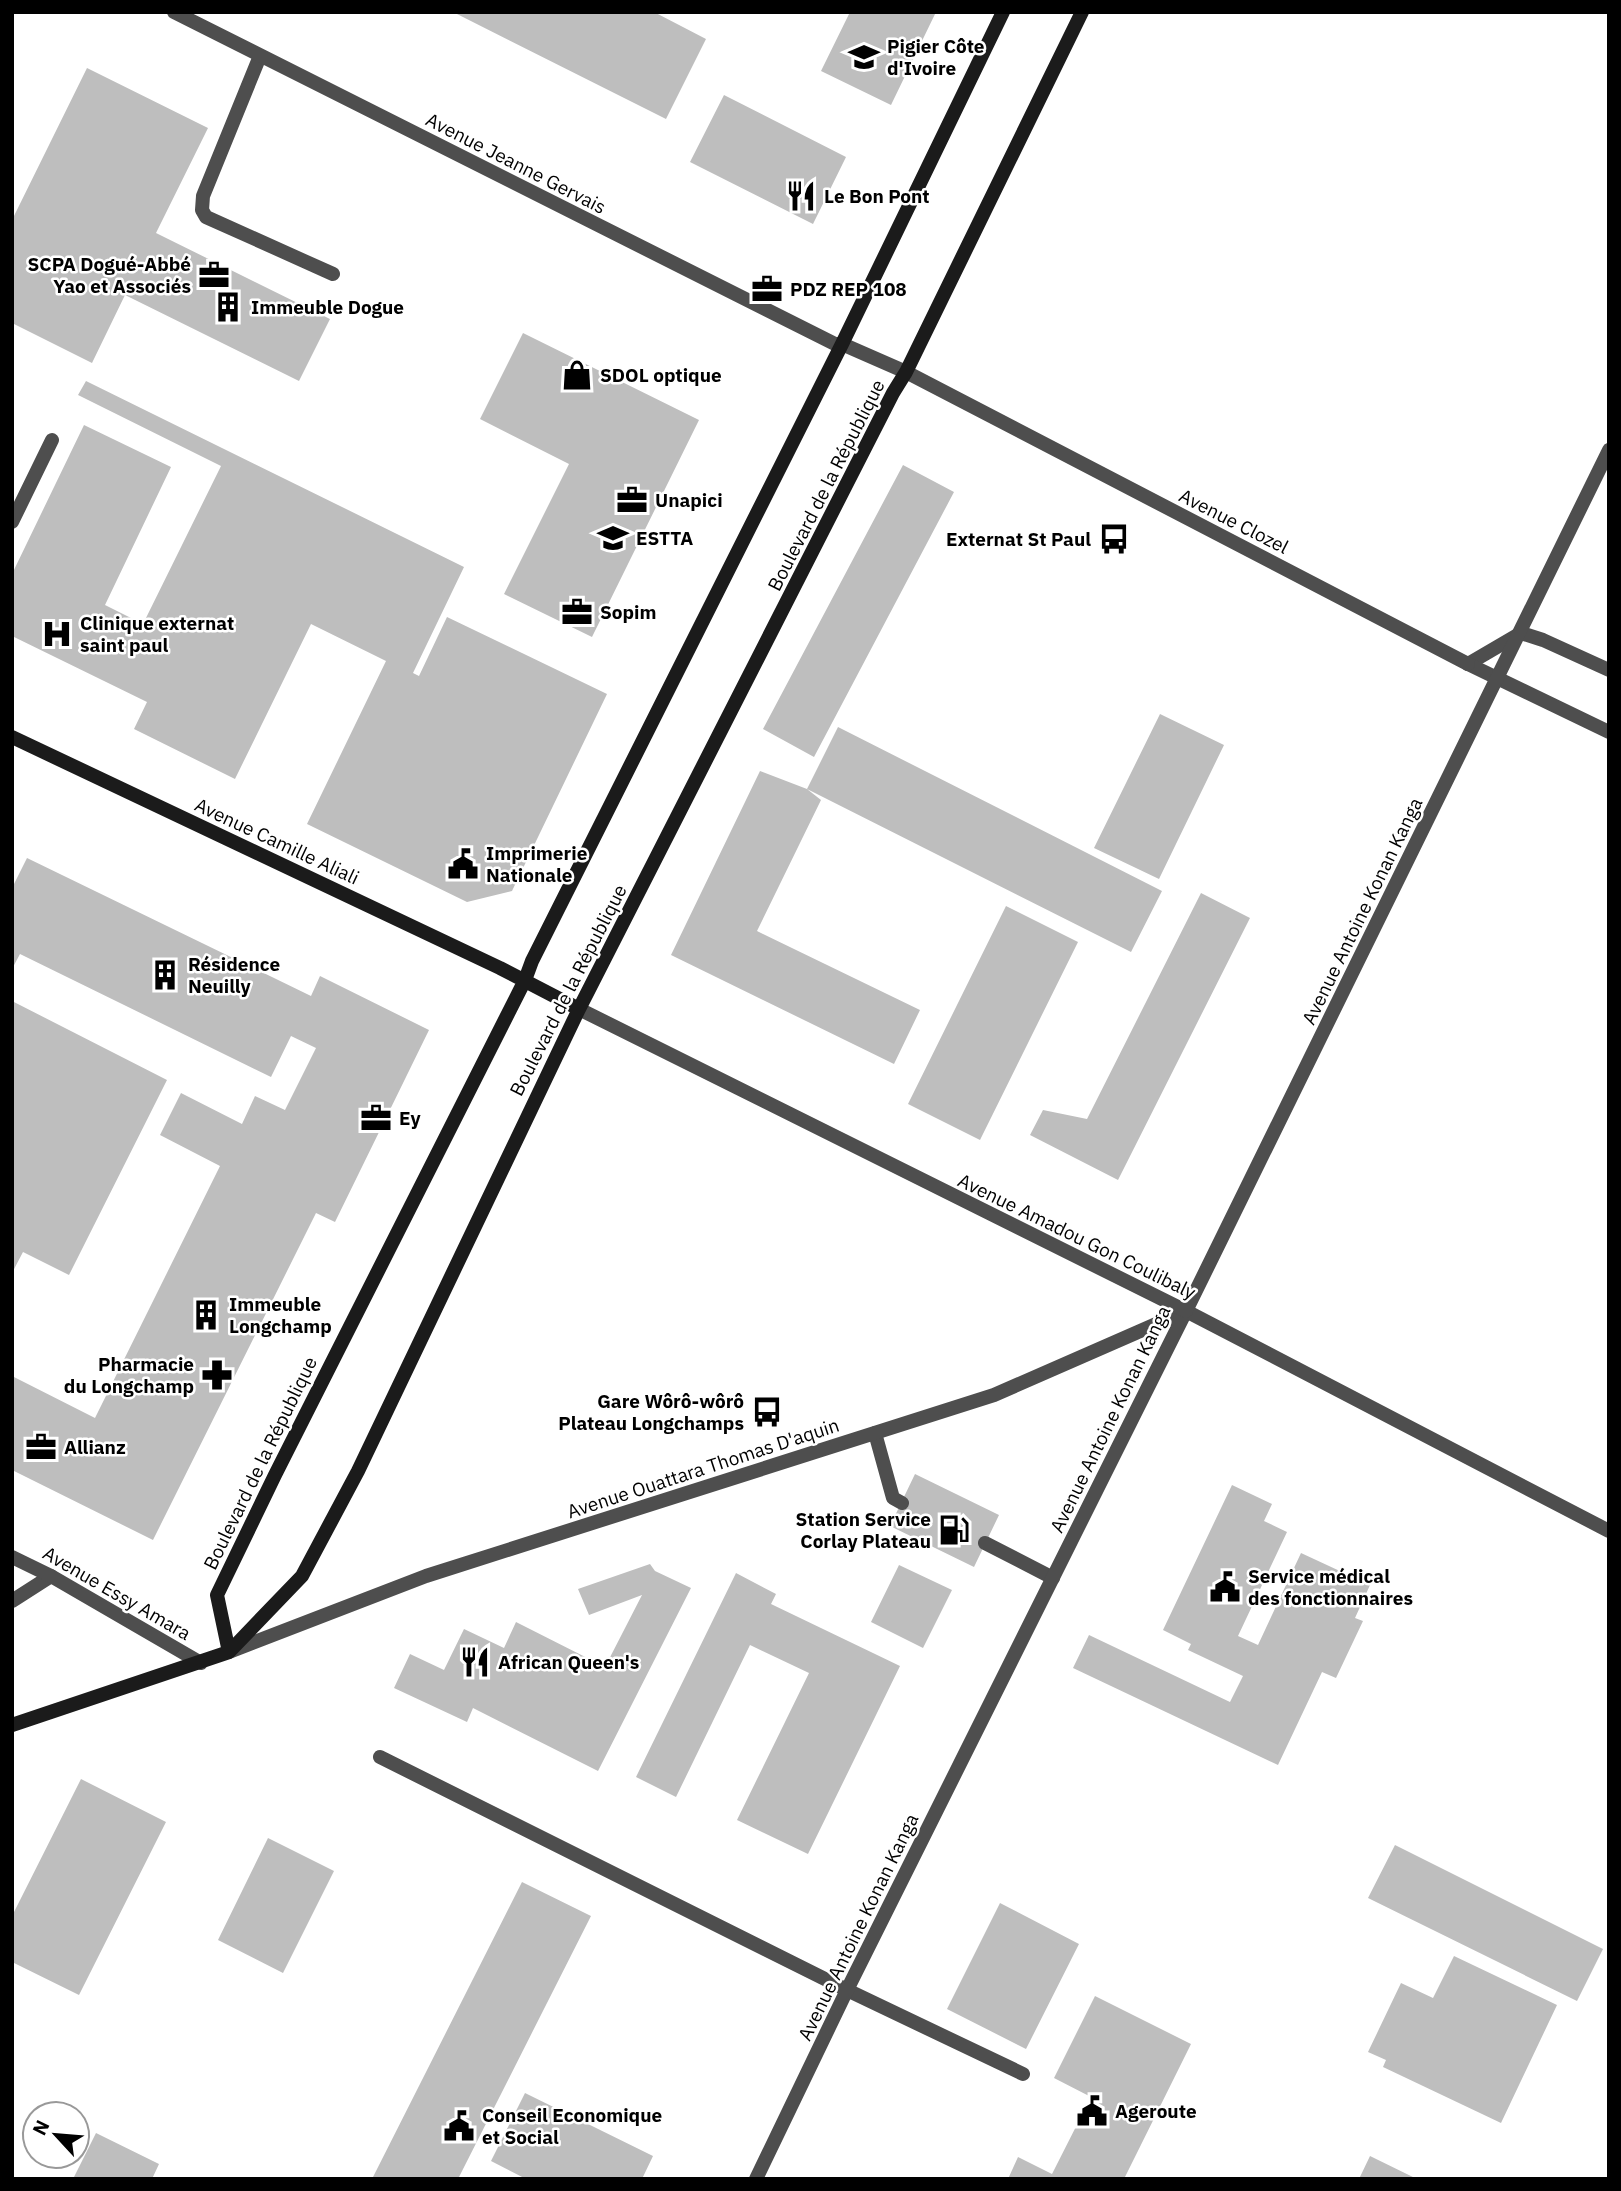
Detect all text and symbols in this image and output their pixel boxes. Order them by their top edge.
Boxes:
place label: Pigier Côte d'Ivoire [887,34,985,80]
school or university icon: Pigier Côte d'Ivoire [847,40,881,74]
street label: Avenue Jeanne Gervais [422,107,610,219]
restaurant icon: Le Bon Pont [784,179,818,213]
place label: Le Bon Pont [824,184,930,208]
place label: SCPA Dogué-Abbé Yao et Associés [27,252,191,298]
office icon: SCPA Dogué-Abbé Yao et Associés [197,258,231,292]
office icon: PDZ REP 108 [750,272,784,306]
place label: PDZ REP 108 [790,277,907,301]
building icon: Immeuble Dogue [211,290,245,324]
place label: Immeuble Dogue [251,295,404,319]
shop icon: SDOL optique [560,358,594,392]
place label: SDOL optique [600,363,722,387]
street label: Boulevard de la République [762,375,890,595]
office icon: Unapici [615,483,649,517]
street label: Avenue Clozel [1175,483,1293,559]
place label: Unapici [655,488,723,512]
school or university icon: ESTTA [596,521,630,555]
bus stop icon: Externat St Paul [1097,522,1131,556]
place label: ESTTA [636,526,693,550]
place label: Externat St Paul [946,527,1091,551]
office icon: Sopim [560,595,594,629]
place label: Sopim [600,600,657,624]
place label: Clinique externat saint paul [80,611,234,657]
hospital icon: Clinique externat saint paul [40,617,74,651]
street label: Avenue Camille Aliali [191,792,363,890]
street label: Avenue Antoine Konan Kanga [1296,793,1428,1029]
place label: Imprimerie Nationale [486,841,587,887]
public building icon: Imprimerie Nationale [446,847,480,881]
street label: Boulevard de la République [504,880,632,1100]
place label: Résidence Neuilly [188,952,280,998]
building icon: Résidence Neuilly [148,958,182,992]
office icon: Ey [359,1101,393,1135]
place label: Ey [399,1106,422,1130]
street label: Avenue Amadou Gon Coulibaly [954,1168,1200,1304]
place label: Immeuble Longchamp [229,1292,332,1338]
building icon: Immeuble Longchamp [189,1298,223,1332]
street label: Avenue Antoine Konan Kanga [1044,1301,1176,1537]
place label: Pharmacie du Longchamp [64,1352,194,1398]
street label: Boulevard de la République [198,1353,322,1573]
pharmacy icon: Pharmacie du Longchamp [200,1358,234,1392]
place label: Gare Wôrô-wôrô Plateau Longchamps [558,1389,744,1435]
bus stop icon: Gare Wôrô-wôrô Plateau Longchamps [750,1395,784,1429]
street label: Avenue Ouattara Thomas D'aquin [564,1413,842,1523]
office icon: Allianz [24,1430,58,1464]
place label: Allianz [64,1435,126,1459]
place label: Station Service Corlay Plateau [796,1507,931,1553]
fuel station icon: Station Service Corlay Plateau [937,1513,971,1547]
street label: Avenue Essy Amara [39,1541,195,1645]
place label: Service médical des fonctionnaires [1248,1564,1413,1610]
public building icon: Service médical des fonctionnaires [1208,1570,1242,1604]
restaurant icon: African Queen's [458,1645,492,1679]
place label: African Queen's [498,1650,639,1674]
street label: Avenue Antoine Konan Kanga [792,1809,924,2045]
public building icon: Ageroute [1075,2094,1109,2128]
place label: Ageroute [1115,2099,1197,2123]
north arrow [21,2100,91,2170]
place label: Conseil Economique et Social [482,2103,662,2149]
public building icon: Conseil Economique et Social [442,2109,476,2143]
text: N [27,2116,55,2139]

